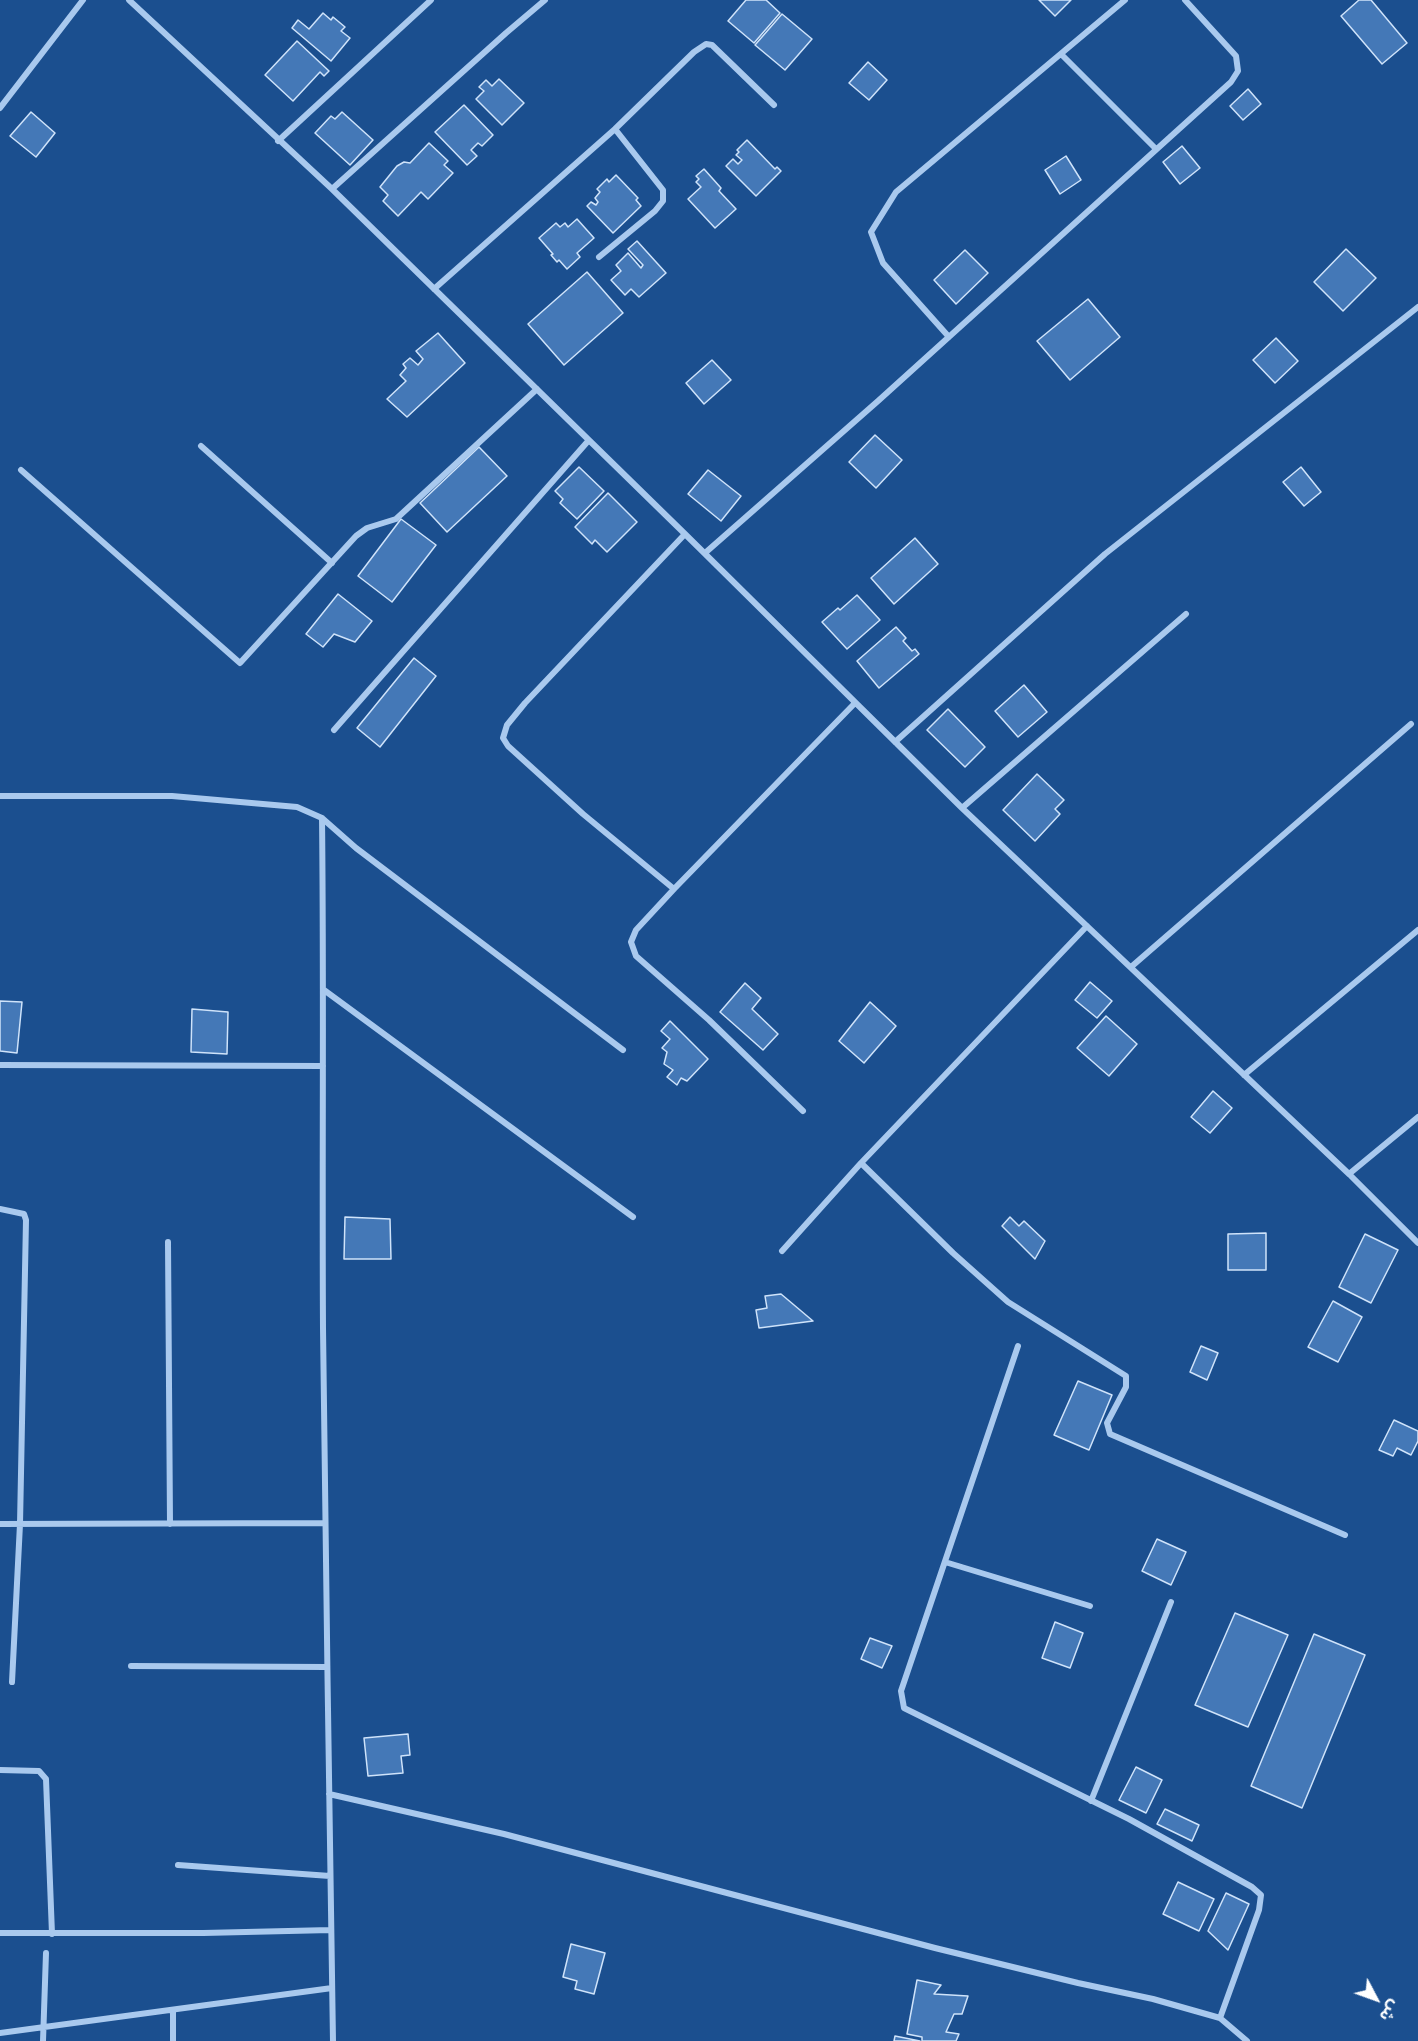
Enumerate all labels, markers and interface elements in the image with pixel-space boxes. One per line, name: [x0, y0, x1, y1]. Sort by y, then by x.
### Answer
north arrow: [1346, 1969, 1406, 2029]
text: ش: [1376, 1997, 1404, 2026]

